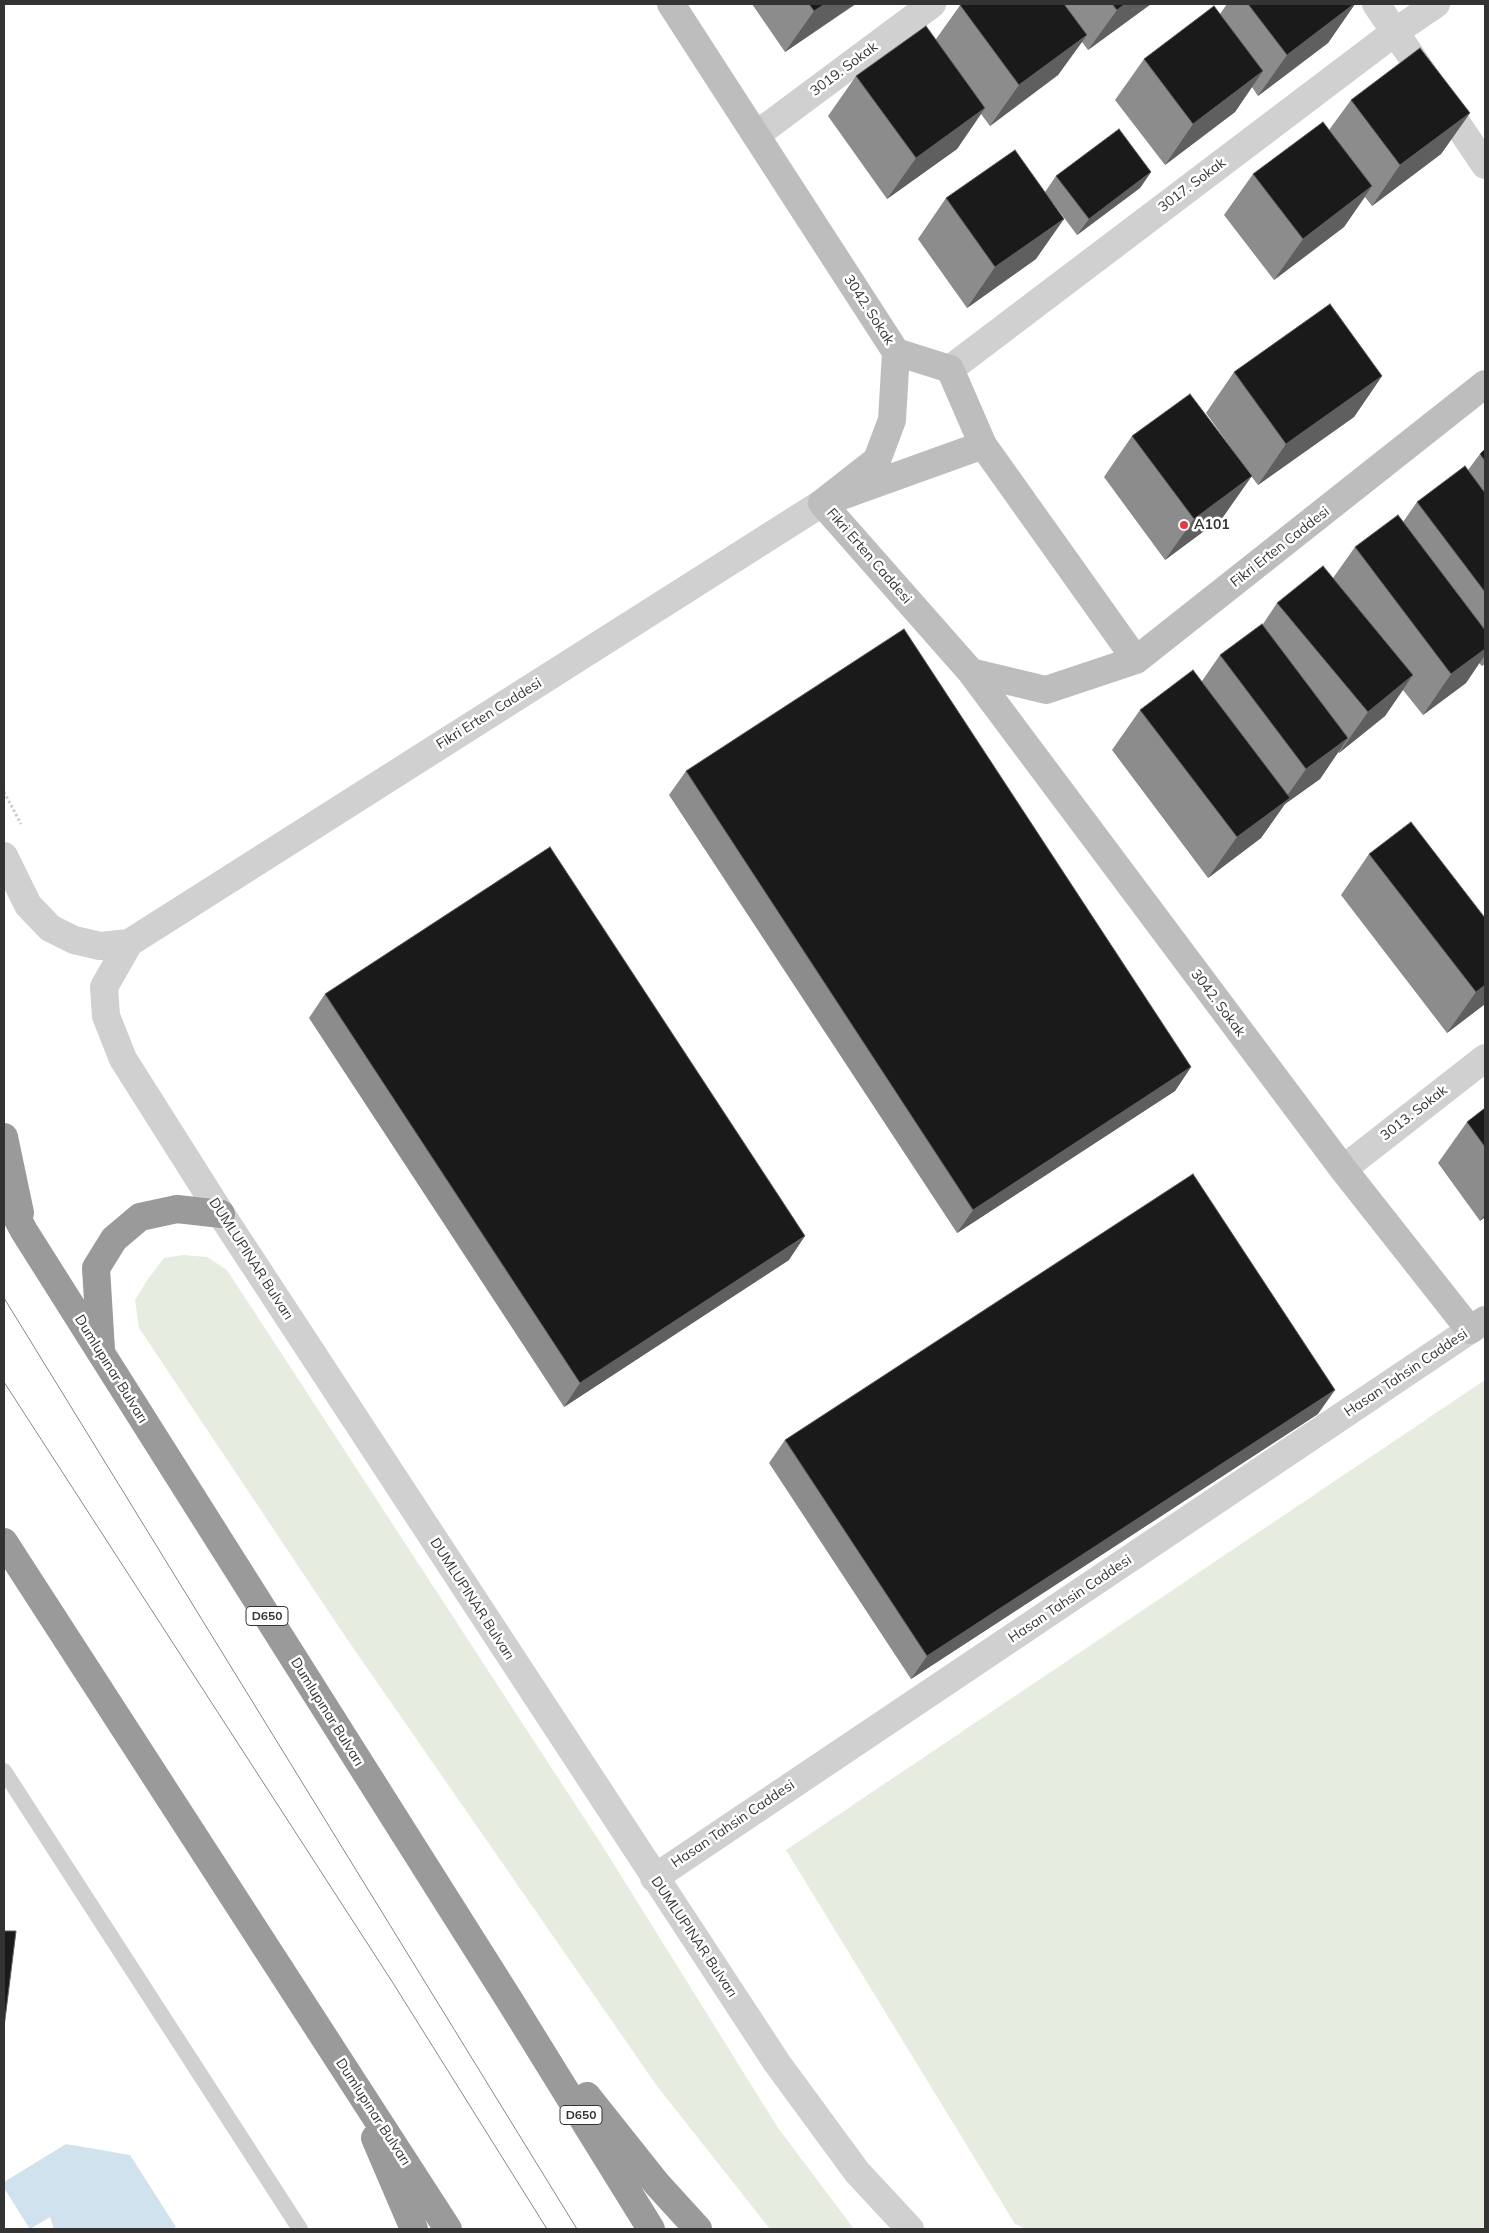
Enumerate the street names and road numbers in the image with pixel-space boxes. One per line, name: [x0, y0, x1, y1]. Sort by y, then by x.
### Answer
street label: 3019. Sokak: [807, 38, 881, 100]
street label: 3017. Sokak: [1155, 154, 1229, 216]
street label: 3042. Sokak: [840, 272, 898, 348]
street label: Fikri Erten Caddesi: [1227, 503, 1333, 591]
street label: Fikri Erten Caddesi: [823, 505, 915, 607]
street label: Fikri Erten Caddesi: [433, 675, 545, 753]
street label: 3042. Sokak: [1187, 966, 1249, 1040]
street label: 3013. Sokak: [1377, 1082, 1451, 1144]
street label: DUMLUPINAR Bulvarı: [205, 1195, 297, 1323]
street label: Dumlupınar Bulvarı: [71, 1312, 151, 1426]
street label: Hasan Tahsin Caddesi: [1341, 1326, 1471, 1420]
street label: DUMLUPINAR Bulvarı: [426, 1535, 518, 1663]
street label: Hasan Tahsin Caddesi: [1005, 1552, 1135, 1646]
road number: D650: [246, 1606, 288, 1625]
street label: Dumlupınar Bulvarı: [287, 1655, 367, 1769]
street label: Hasan Tahsin Caddesi: [668, 1777, 798, 1871]
street label: DUMLUPINAR Bulvarı: [647, 1873, 741, 2001]
street label: Dumlupınar Bulvarı: [332, 2055, 414, 2169]
road number: D650: [560, 2106, 602, 2124]

